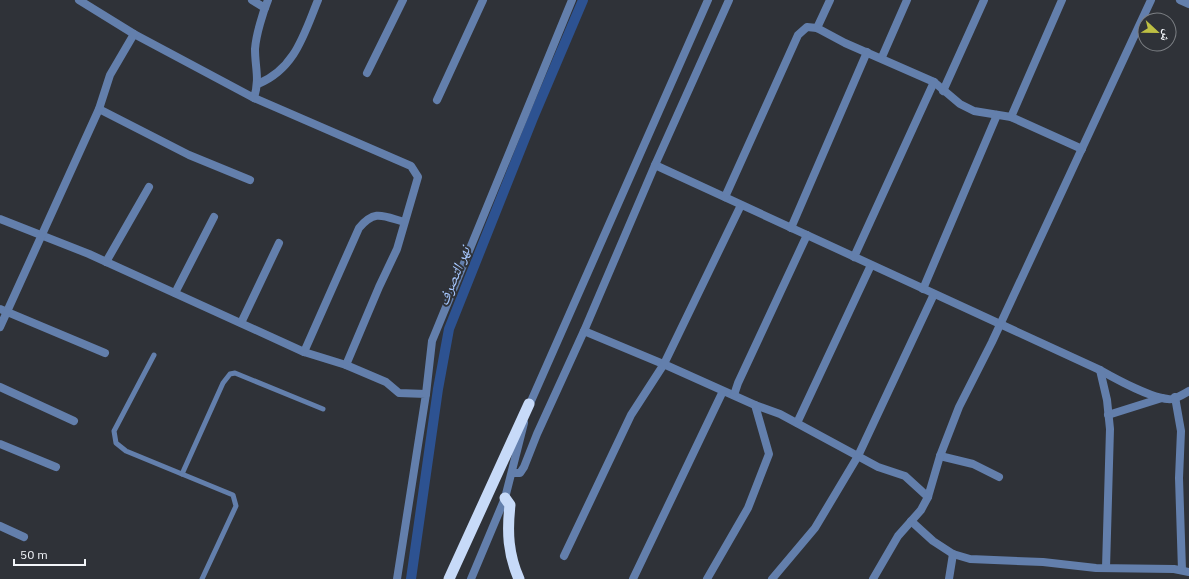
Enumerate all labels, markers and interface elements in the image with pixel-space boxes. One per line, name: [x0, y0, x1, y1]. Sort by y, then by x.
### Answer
north arrow: [1137, 12, 1177, 52]
text: ش: [1157, 27, 1175, 44]
water label: نهر التصرف: [433, 241, 475, 308]
scale bar: [14, 541, 85, 567]
text: 50 m: [20, 547, 48, 562]

